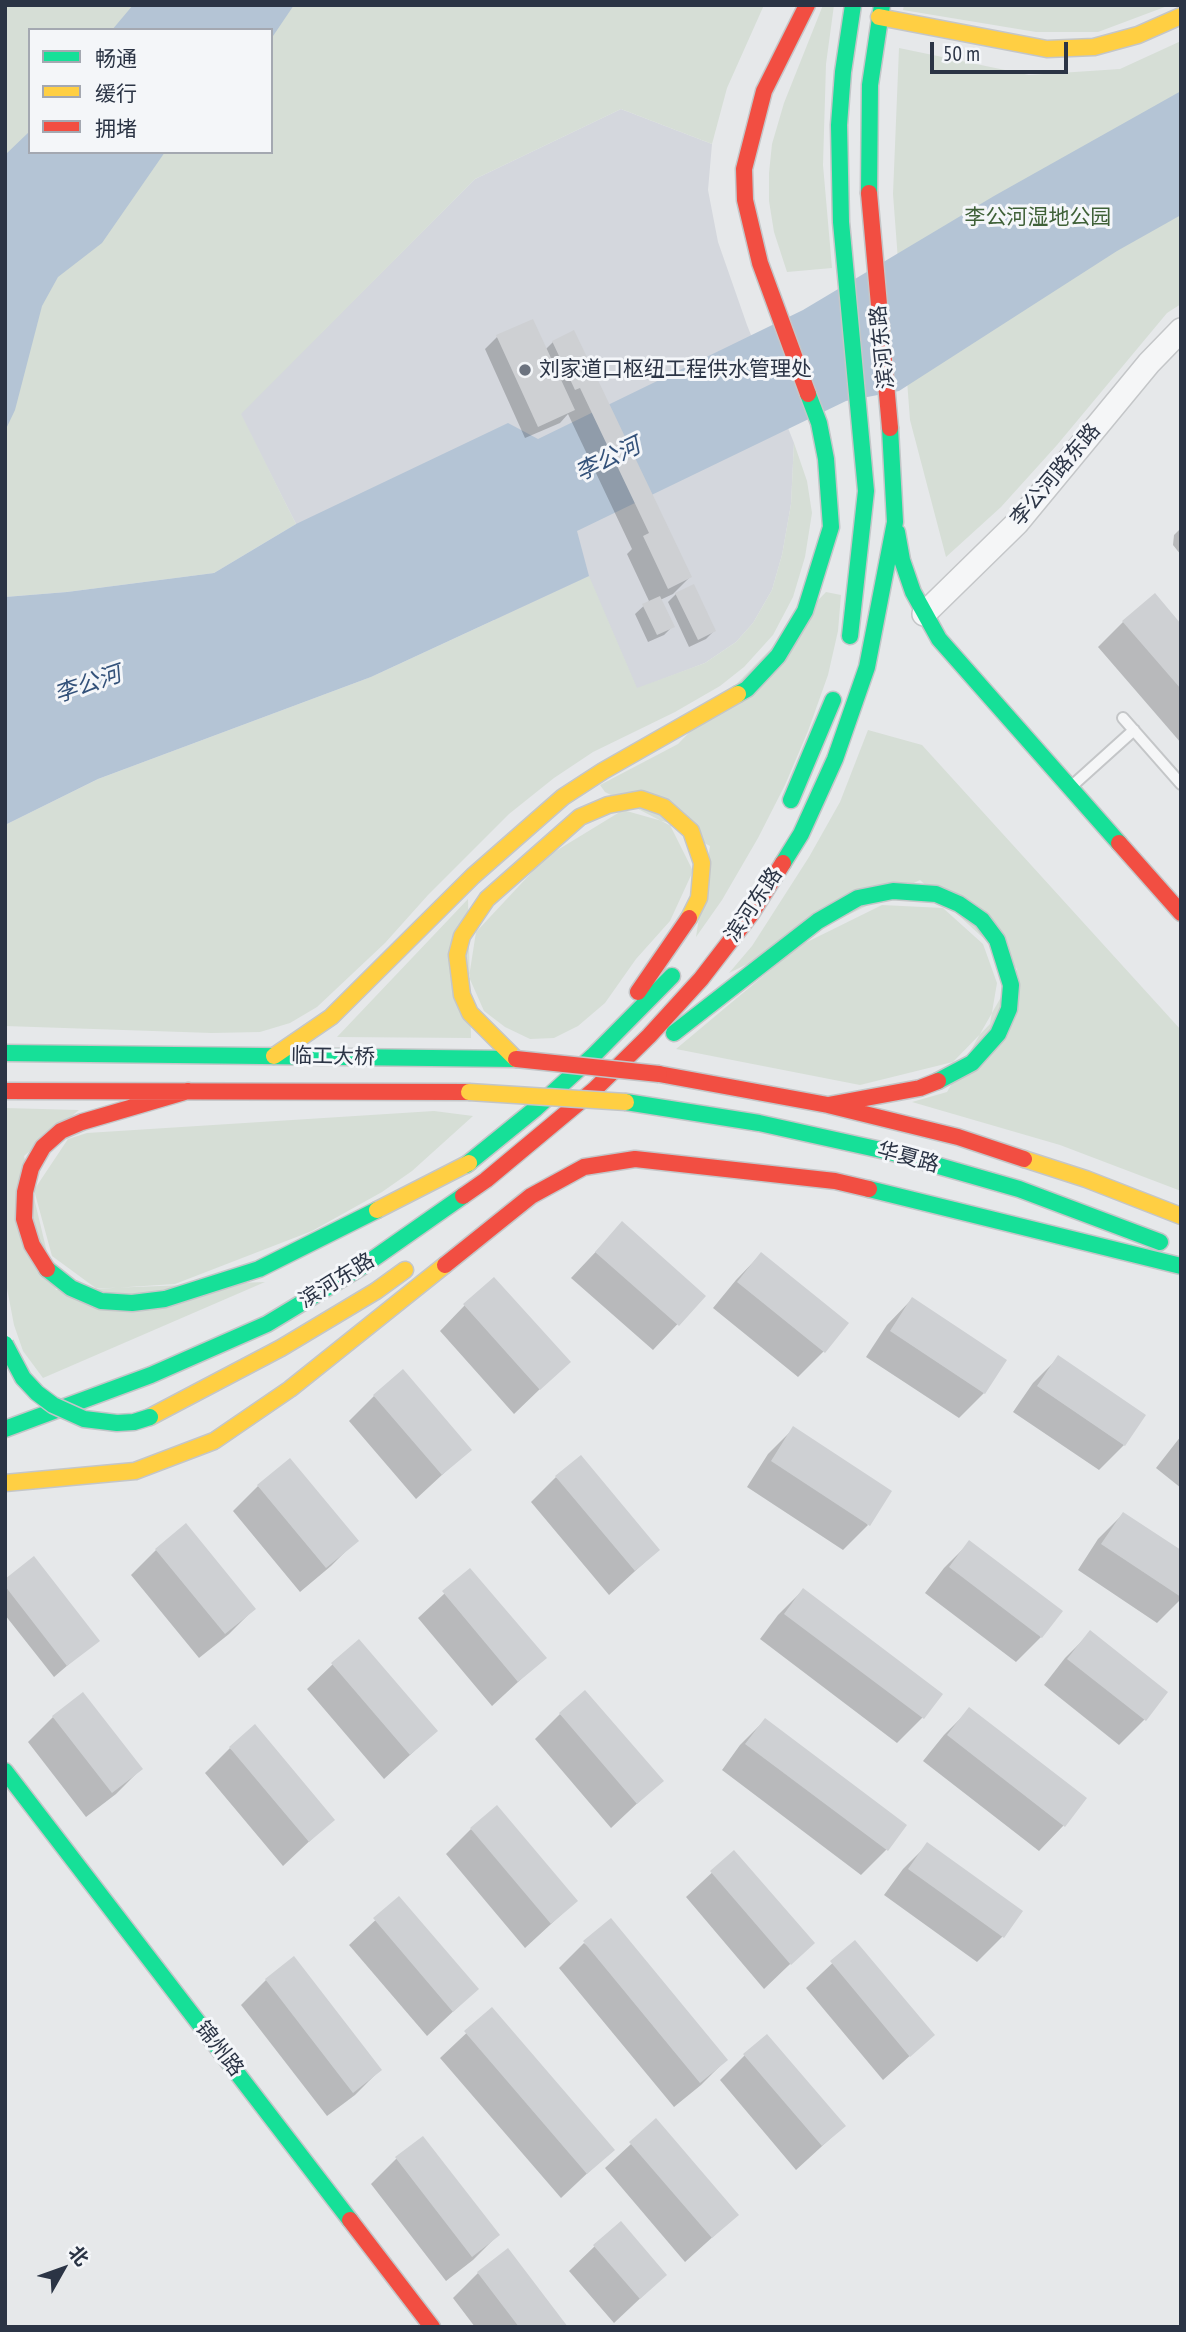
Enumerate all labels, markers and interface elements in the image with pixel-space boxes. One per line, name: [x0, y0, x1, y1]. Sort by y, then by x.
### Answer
legend: [28, 28, 273, 154]
scale bar: [934, 28, 1072, 72]
text: 50 m: [943, 40, 980, 67]
text: 畅通: [95, 45, 137, 72]
text: 缓行: [95, 80, 137, 107]
text: 拥堵: [95, 115, 137, 142]
park label: 李公河湿地公园: [965, 205, 1111, 231]
street label: 滨河东路: [866, 304, 900, 390]
place label: 刘家道口枢纽工程供水管理处: [539, 357, 812, 383]
marker: 刘家道口枢纽工程供水管理处: [517, 362, 533, 378]
street label: 李公河路东路: [1006, 419, 1106, 531]
water label: 李公河: [571, 432, 645, 488]
water label: 李公河: [51, 661, 125, 709]
street label: 滨河东路: [720, 863, 788, 947]
street label: 临工大桥: [291, 1044, 375, 1070]
street label: 华夏路: [874, 1138, 942, 1178]
street label: 滨河东路: [295, 1248, 379, 1314]
street label: 锦州路: [190, 2016, 248, 2082]
north arrow: [28, 2234, 98, 2304]
text: 北: [64, 2240, 94, 2270]

